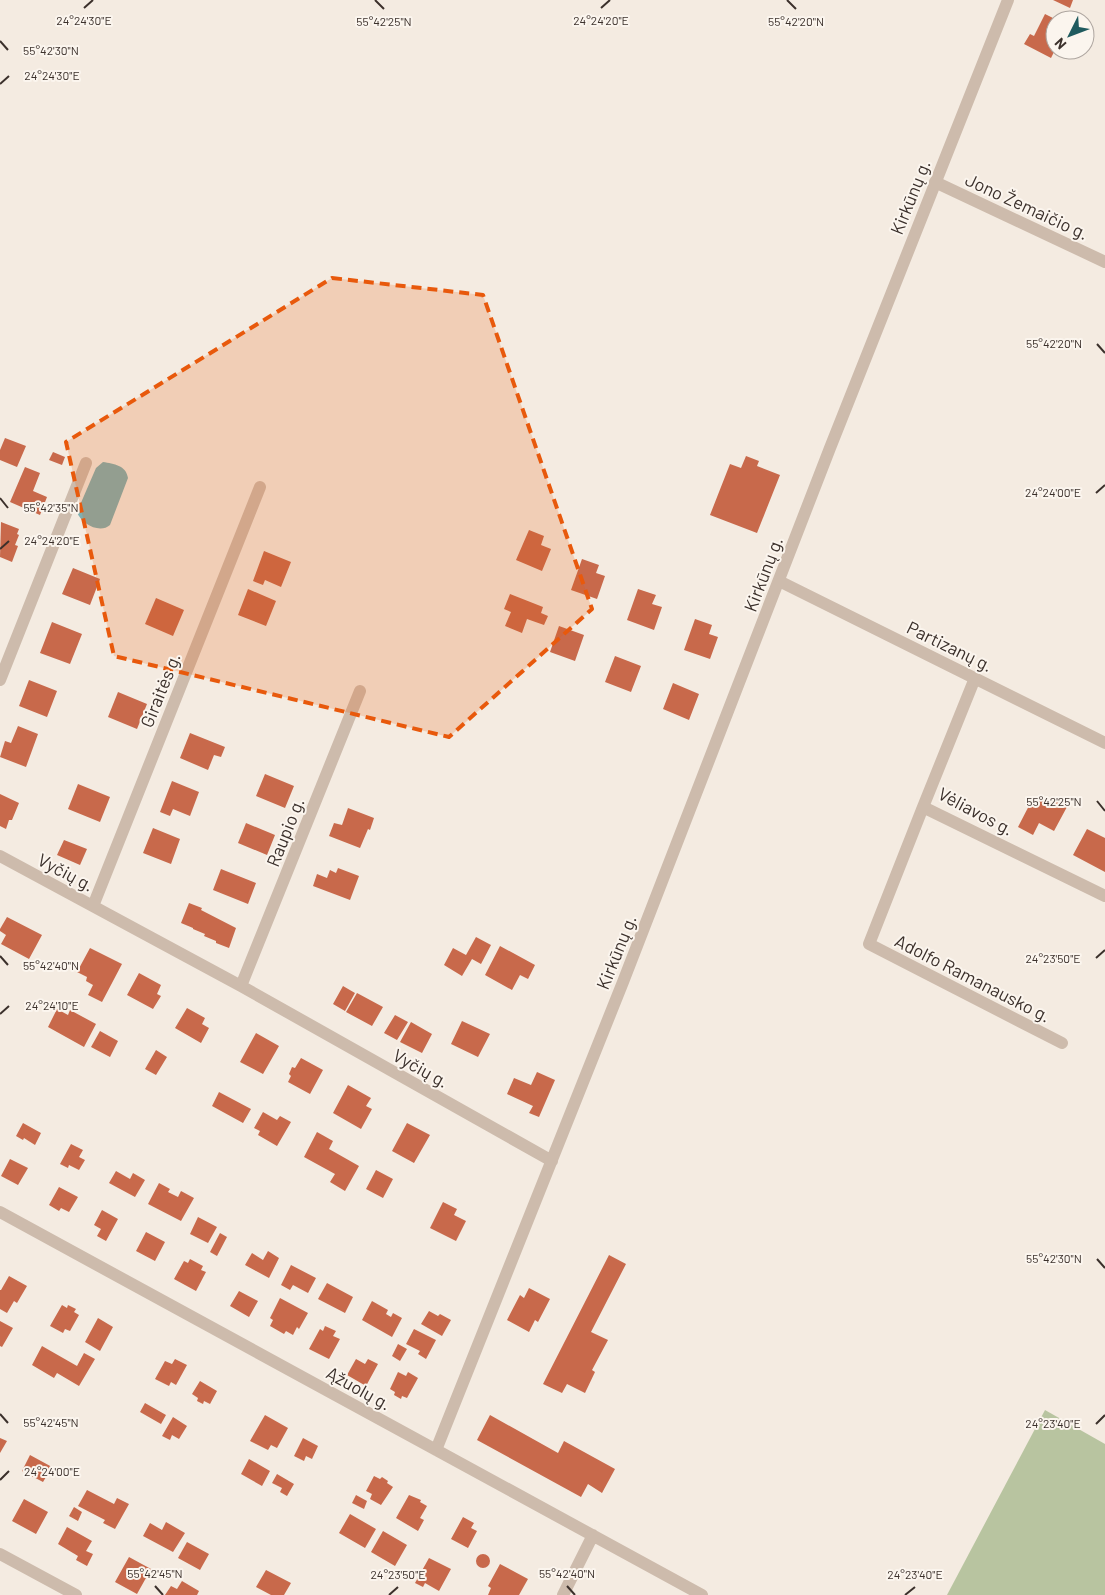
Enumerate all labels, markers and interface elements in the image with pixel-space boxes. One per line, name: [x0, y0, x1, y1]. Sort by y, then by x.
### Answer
north arrow: [1045, 10, 1095, 60]
text: 24°24'30"E: [56, 13, 112, 27]
text: 24°24'20"E: [573, 13, 629, 27]
text: 55°42'25"N: [356, 14, 412, 28]
text: 55°42'20"N: [768, 14, 824, 28]
text: N: [1051, 35, 1069, 53]
text: 55°42'30"N: [23, 43, 79, 57]
text: 24°24'30"E: [24, 68, 80, 82]
street label: Kirkūnų g.: [885, 156, 935, 238]
street label: Jono Žemaičio g.: [962, 168, 1092, 244]
text: 55°42'20"N: [1026, 336, 1082, 350]
text: 24°24'00"E: [1025, 485, 1081, 499]
text: 55°42'35"N: [23, 500, 79, 514]
text: 24°24'20"E: [24, 533, 80, 547]
street label: Kirkūnų g.: [739, 533, 787, 615]
street label: Partizanų g.: [904, 616, 996, 676]
street label: Giraitės g.: [135, 649, 185, 731]
street label: Vėliavos g.: [935, 782, 1017, 840]
street label: Raupio g.: [261, 794, 309, 870]
text: 55°42'25"N: [1026, 794, 1082, 808]
street label: Vyčių g.: [34, 848, 98, 896]
street label: Kirkūnų g.: [591, 911, 641, 993]
street label: Adolfo Ramanausko g.: [892, 929, 1054, 1027]
text: 24°23'50"E: [1025, 951, 1081, 965]
text: 55°42'40"N: [23, 958, 79, 972]
text: 24°24'10"E: [25, 998, 79, 1012]
street label: Vyčių g.: [389, 1044, 453, 1092]
text: 55°42'30"N: [1026, 1251, 1082, 1265]
street label: Ąžuolų g.: [323, 1361, 395, 1415]
text: 55°42'45"N: [23, 1415, 79, 1429]
text: 24°23'40"E: [1025, 1416, 1081, 1430]
text: 24°24'00"E: [24, 1464, 80, 1478]
text: 55°42'45"N: [127, 1566, 183, 1580]
text: 55°42'40"N: [539, 1566, 595, 1580]
text: 24°23'50"E: [370, 1567, 426, 1581]
text: 24°23'40"E: [887, 1567, 943, 1581]

